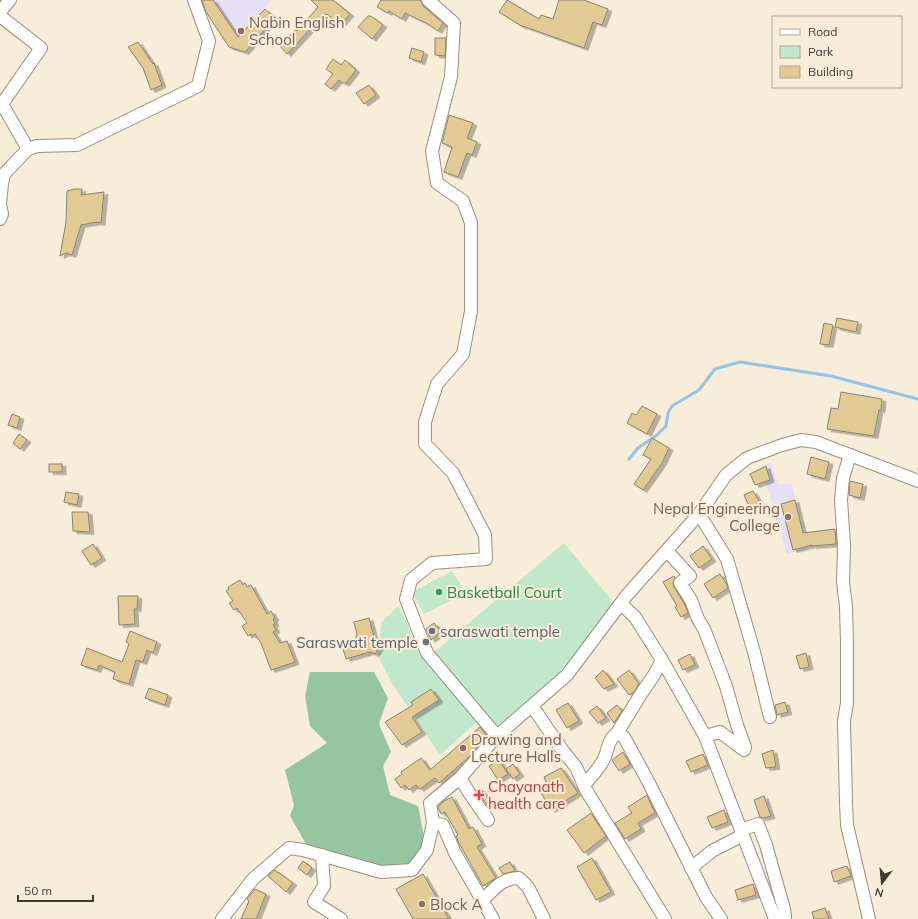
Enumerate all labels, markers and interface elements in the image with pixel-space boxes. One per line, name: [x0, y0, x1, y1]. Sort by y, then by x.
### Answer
place label: Nabin English School: [249, 13, 345, 49]
legend: [772, 16, 902, 88]
text: Road: [808, 24, 837, 39]
marker: Nabin English School: [236, 26, 246, 36]
text: Park: [808, 44, 834, 59]
text: Building: [808, 64, 853, 79]
place label: Nepal Engineering College: [653, 499, 780, 535]
marker: Nepal Engineering College: [783, 512, 793, 522]
place label: Basketball Court: [447, 583, 562, 602]
marker: Basketball Court: [434, 587, 444, 597]
place label: saraswati temple: [440, 622, 560, 641]
marker: saraswati temple: [427, 626, 437, 636]
place label: Saraswati temple: [296, 633, 418, 652]
marker: Saraswati temple: [421, 637, 431, 647]
place label: Drawing and Lecture Halls: [471, 730, 562, 766]
marker: Drawing and Lecture Halls: [458, 743, 468, 753]
place label: Chayanath health care: [488, 777, 565, 813]
marker: Chayanath health care: [473, 789, 485, 801]
north arrow: [862, 863, 902, 903]
scale bar: [18, 877, 93, 903]
text: 50 m: [24, 883, 52, 898]
text: N: [873, 885, 885, 900]
place label: Block A: [430, 895, 482, 914]
marker: Block A: [417, 899, 427, 909]

